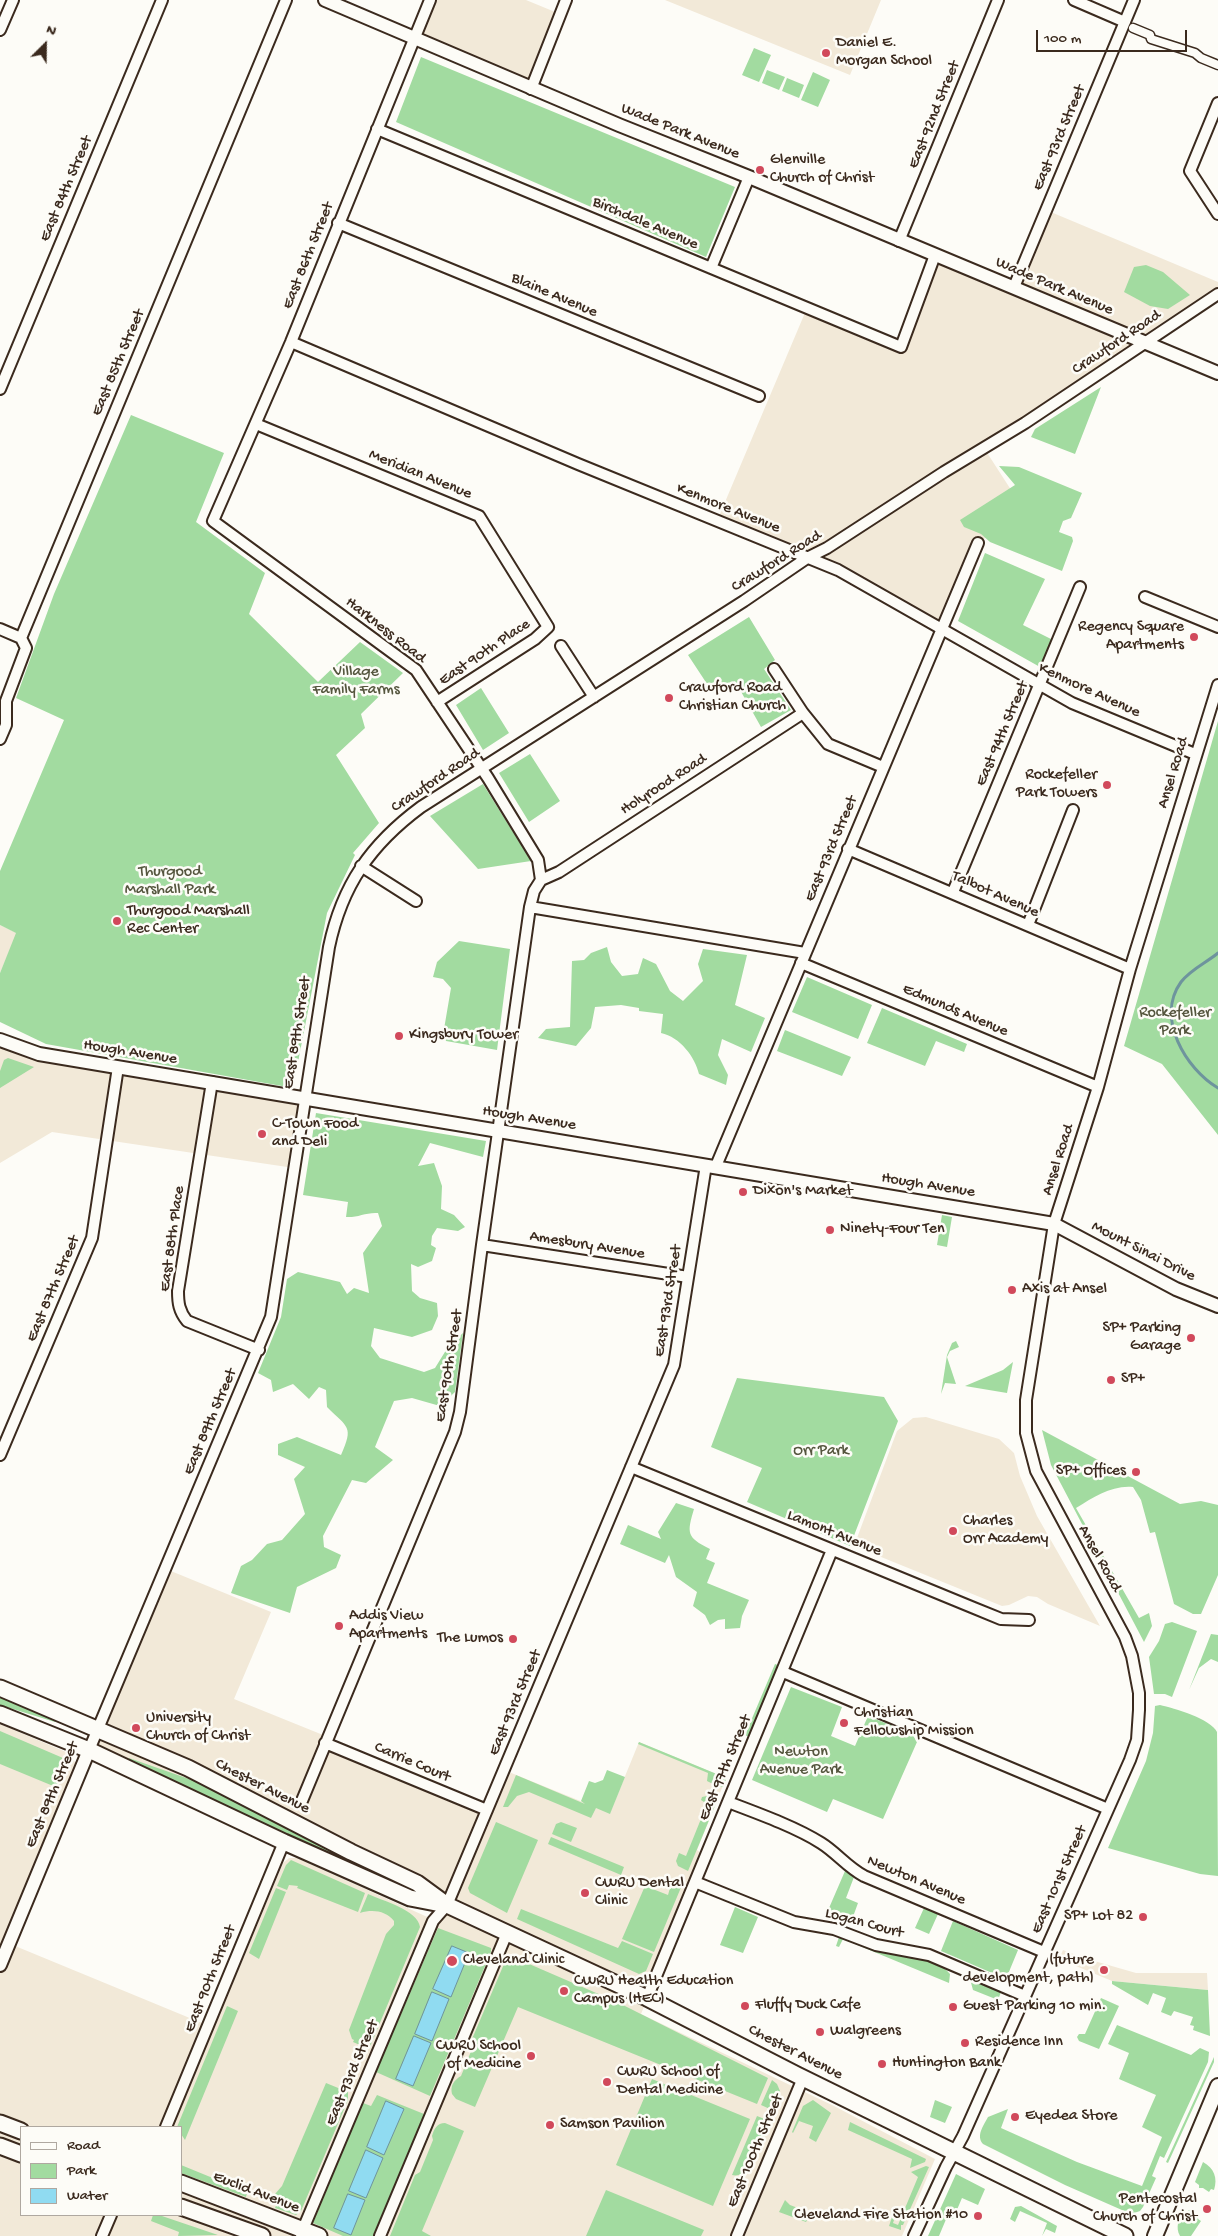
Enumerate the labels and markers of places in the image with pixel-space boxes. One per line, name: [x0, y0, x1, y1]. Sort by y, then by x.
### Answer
place label: Daniel E. Morgan School: [836, 34, 932, 72]
marker: Daniel E. Morgan School: [820, 47, 832, 59]
place label: Glenville Church of Christ: [770, 151, 874, 189]
marker: Glenville Church of Christ: [754, 164, 766, 176]
place label: Regency Square Apartments: [1078, 618, 1184, 656]
marker: Regency Square Apartments: [1188, 631, 1200, 643]
place label: Crawford Road Christian Church: [679, 679, 786, 717]
marker: Crawford Road Christian Church: [663, 692, 675, 704]
place label: Rockefeller Park Towers: [1016, 766, 1097, 804]
marker: Rockefeller Park Towers: [1101, 779, 1113, 791]
place label: Thurgood Marshall Rec Center: [127, 902, 250, 940]
marker: Thurgood Marshall Rec Center: [111, 915, 123, 927]
place label: Kingsbury Tower: [409, 1026, 518, 1046]
marker: Kingsbury Tower: [393, 1030, 405, 1042]
place label: C-Town Food and Deli: [272, 1115, 358, 1153]
marker: C-Town Food and Deli: [256, 1128, 268, 1140]
place label: Dixon's Market: [753, 1182, 853, 1202]
marker: Dixon's Market: [737, 1186, 749, 1198]
place label: Ninety-Four Ten: [840, 1220, 945, 1240]
marker: Ninety-Four Ten: [824, 1224, 836, 1236]
place label: Axis at Ansel: [1022, 1280, 1107, 1300]
marker: Axis at Ansel: [1006, 1284, 1018, 1296]
place label: SP+ Parking Garage: [1103, 1319, 1181, 1357]
marker: SP+ Parking Garage: [1185, 1332, 1197, 1344]
place label: SP+: [1121, 1370, 1145, 1390]
marker: SP+: [1105, 1374, 1117, 1386]
place label: SP+ Offices: [1056, 1462, 1126, 1482]
marker: SP+ Offices: [1130, 1466, 1142, 1478]
place label: Charles Orr Academy: [963, 1512, 1048, 1550]
marker: Charles Orr Academy: [947, 1525, 959, 1537]
place label: Addis View Apartments: [349, 1607, 427, 1645]
marker: Addis View Apartments: [333, 1620, 345, 1632]
place label: The Lumos: [437, 1629, 503, 1649]
marker: The Lumos: [507, 1633, 519, 1645]
place label: Christian Fellowship Mission: [854, 1704, 974, 1742]
place label: University Church of Christ: [146, 1709, 250, 1747]
marker: Christian Fellowship Mission: [838, 1717, 850, 1729]
marker: University Church of Christ: [130, 1722, 142, 1734]
place label: CWRU Dental Clinic: [595, 1874, 684, 1912]
marker: CWRU Dental Clinic: [579, 1887, 591, 1899]
place label: SP+ Lot 82: [1064, 1907, 1133, 1927]
marker: SP+ Lot 82: [1137, 1911, 1149, 1923]
place label: Cleveland Clinic: [463, 1951, 564, 1971]
place label: (future development, path): [962, 1951, 1094, 1989]
marker: Cleveland Clinic: [445, 1954, 459, 1968]
marker: (future development, path): [1098, 1964, 1110, 1976]
place label: CWRU Health Education Campus (HEC): [574, 1972, 733, 2010]
marker: CWRU Health Education Campus (HEC): [558, 1985, 570, 1997]
place label: Fluffy Duck Cafe: [755, 1996, 861, 2016]
place label: Guest Parking 10 min.: [963, 1997, 1106, 2017]
marker: Fluffy Duck Cafe: [739, 2000, 751, 2012]
marker: Guest Parking 10 min.: [947, 2001, 959, 2013]
place label: Walgreens: [830, 2022, 901, 2042]
marker: Walgreens: [814, 2026, 826, 2038]
place label: Residence Inn: [975, 2033, 1063, 2053]
place label: CWRU School of Medicine: [436, 2037, 521, 2075]
marker: Residence Inn: [959, 2037, 971, 2049]
marker: CWRU School of Medicine: [525, 2050, 537, 2062]
place label: Huntington Bank: [892, 2054, 1001, 2074]
marker: Huntington Bank: [876, 2058, 888, 2070]
place label: CWRU School of Dental Medicine: [617, 2063, 723, 2101]
marker: CWRU School of Dental Medicine: [601, 2076, 613, 2088]
place label: Eyedea Store: [1025, 2107, 1118, 2127]
marker: Eyedea Store: [1009, 2111, 1021, 2123]
place label: Samson Pavilion: [560, 2115, 664, 2135]
marker: Samson Pavilion: [544, 2119, 556, 2131]
place label: Pentecostal Church of Christ: [1093, 2190, 1197, 2228]
marker: Pentecostal Church of Christ: [1201, 2203, 1213, 2215]
place label: Cleveland Fire Station #10: [794, 2206, 968, 2226]
marker: Cleveland Fire Station #10: [972, 2210, 984, 2222]

